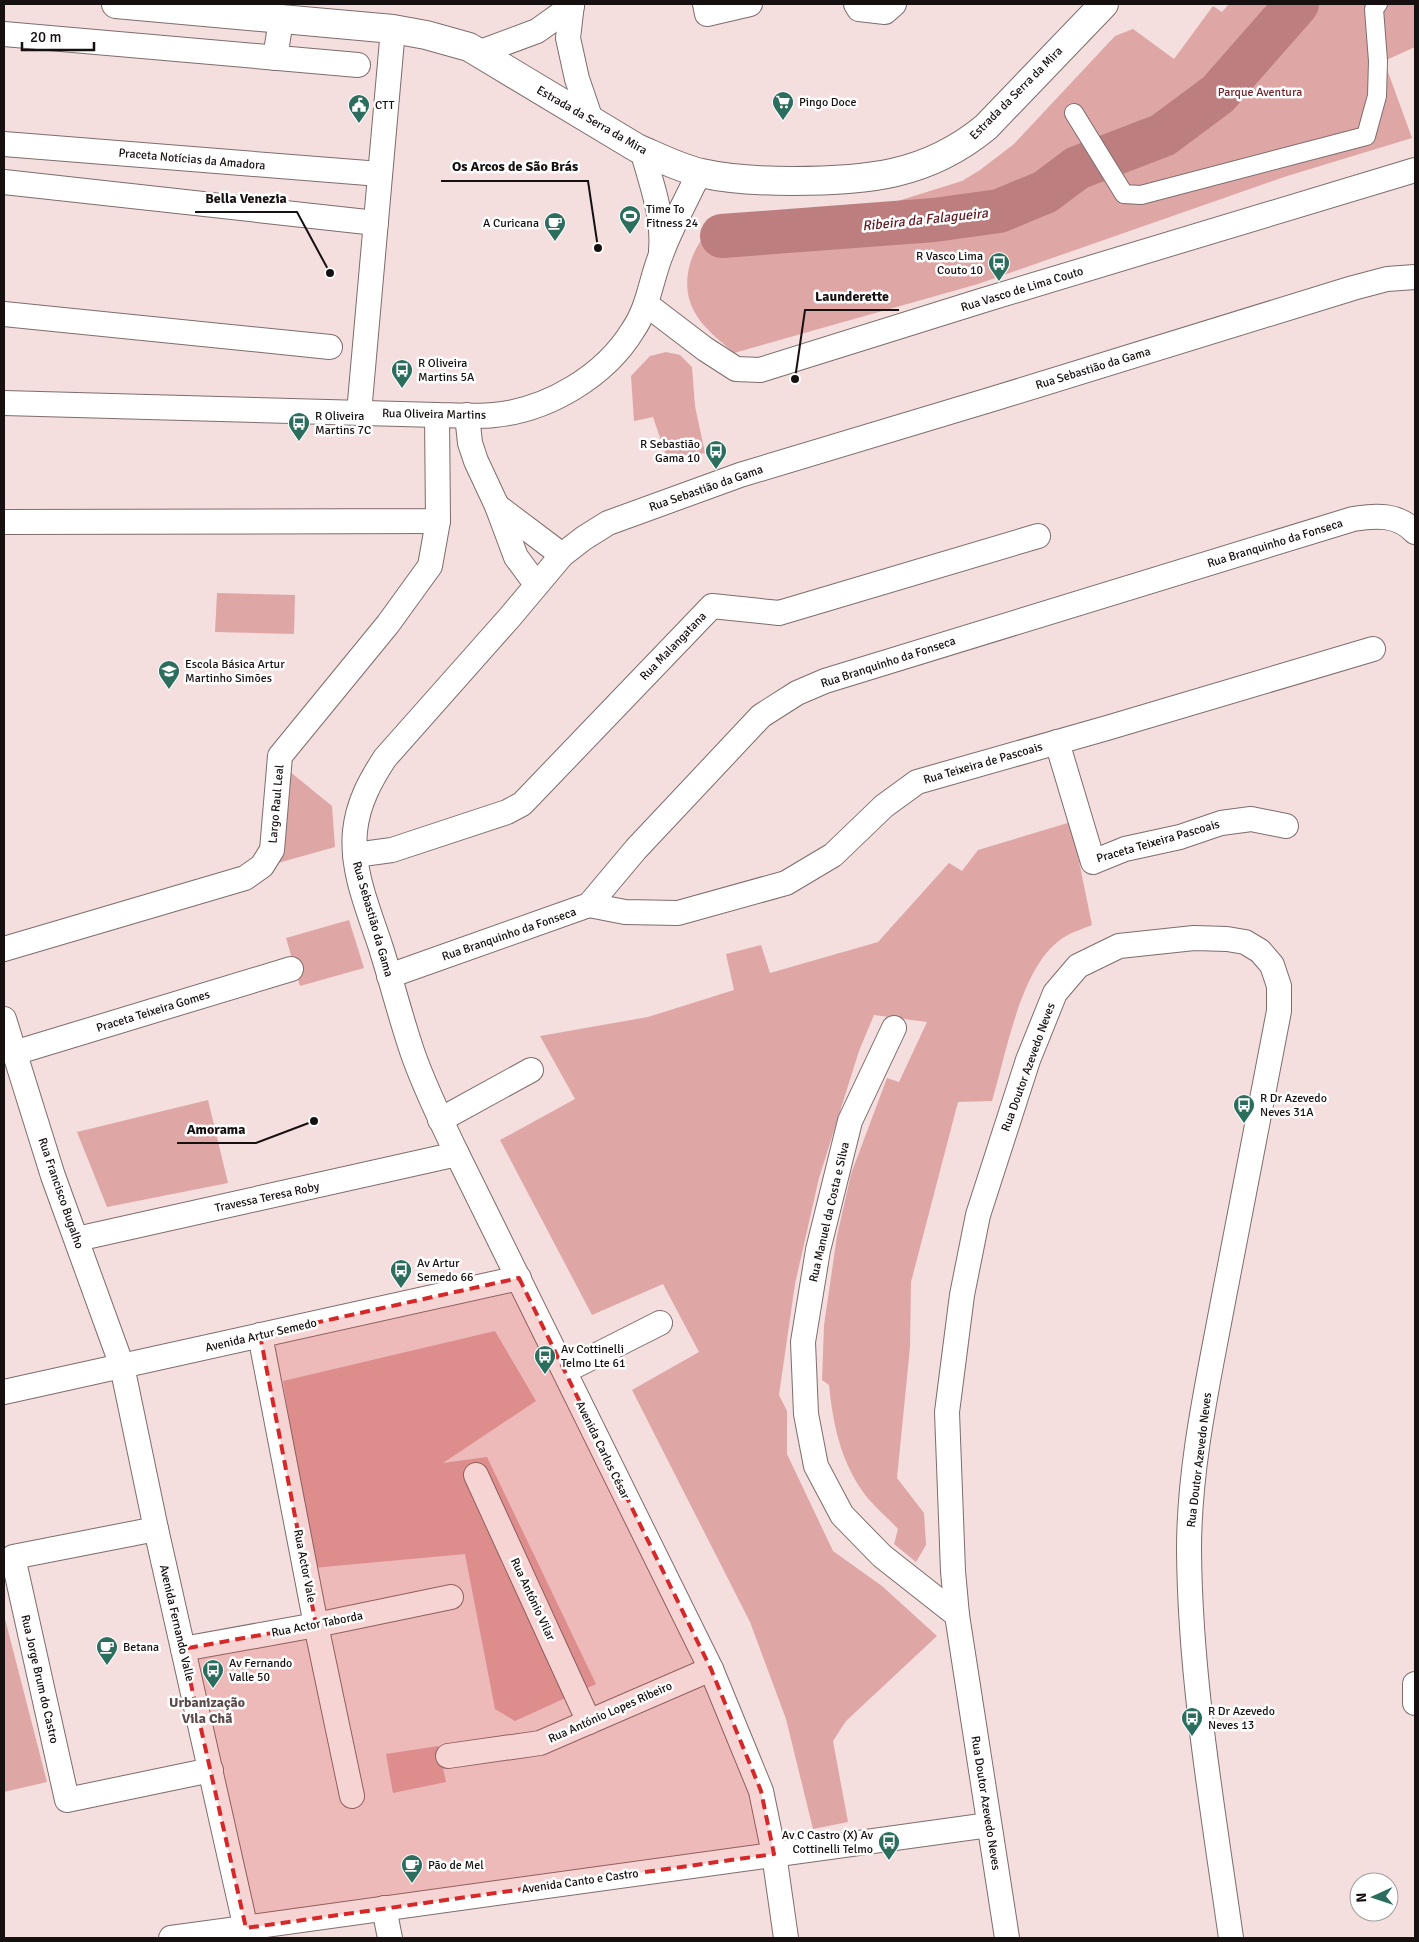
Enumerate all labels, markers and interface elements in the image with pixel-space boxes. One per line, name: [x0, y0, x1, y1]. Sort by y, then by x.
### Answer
scale bar: [22, 20, 95, 52]
text: 20 m: [30, 28, 61, 46]
street label: Estrada da Serra da Mira: [967, 44, 1066, 143]
street label: Estrada da Serra da Mira: [534, 83, 650, 158]
park label: Parque Aventura: [1218, 85, 1302, 100]
supermarket icon: Pingo Doce: [771, 90, 795, 121]
public building icon: CTT: [347, 93, 371, 124]
place label: Pingo Doce: [799, 95, 856, 110]
place label: CTT: [375, 98, 395, 113]
street label: Praceta Notícias da Amadora: [118, 146, 266, 173]
callout: Os Arcos de São Brás: [441, 152, 588, 181]
text: Os Arcos de São Brás: [452, 158, 578, 175]
callout: Bella Venezia: [195, 183, 297, 212]
text: Bella Venezia: [205, 190, 287, 207]
place label: Time To Fitness 24: [646, 202, 699, 231]
sports icon: Time To Fitness 24: [618, 204, 642, 235]
water label: Ribeira da Falagueira: [861, 204, 990, 235]
cafe icon: A Curicana: [543, 211, 567, 242]
place label: A Curicana: [483, 216, 539, 231]
place label: R Vasco Lima Couto 10: [916, 249, 983, 278]
bus stop icon: R Vasco Lima Couto 10: [987, 251, 1011, 282]
street label: Rua Vasco de Lima Couto: [959, 264, 1085, 315]
callout: Launderette: [805, 281, 899, 310]
text: Launderette: [815, 288, 889, 305]
street label: Rua Sebastião da Gama: [1034, 344, 1153, 393]
place label: R Oliveira Martins 5A: [418, 356, 475, 385]
bus stop icon: R Oliveira Martins 5A: [390, 358, 414, 389]
street label: Rua Oliveira Martins: [382, 406, 486, 423]
place label: R Oliveira Martins 7C: [315, 409, 371, 438]
bus stop icon: R Oliveira Martins 7C: [287, 411, 311, 442]
place label: R Sebastião Gama 10: [640, 437, 700, 466]
bus stop icon: R Sebastião Gama 10: [704, 439, 728, 470]
street label: Rua Sebastião da Gama: [647, 462, 765, 515]
street label: Rua Branquinho da Fonseca: [1205, 516, 1345, 571]
street label: Rua Malangatana: [637, 609, 710, 684]
street label: Rua Branquinho da Fonseca: [819, 634, 958, 691]
place label: Escola Básica Artur Martinho Simões: [185, 657, 285, 686]
school or university icon: Escola Básica Artur Martinho Simões: [157, 659, 181, 690]
street label: Rua Teixeira de Pascoais: [922, 739, 1044, 788]
street label: Largo Raul Leal: [266, 763, 287, 844]
street label: Praceta Teixeira Pascoais: [1095, 817, 1222, 866]
street label: Rua Sebastião da Gama: [349, 860, 396, 979]
street label: Rua Branquinho da Fonseca: [440, 904, 578, 965]
street label: Praceta Teixeira Gomes: [95, 987, 212, 1036]
street label: Rua Doutor Azevedo Neves: [998, 1001, 1059, 1134]
place label: R Dr Azevedo Neves 31A: [1260, 1091, 1327, 1120]
bus stop icon: R Dr Azevedo Neves 31A: [1232, 1093, 1256, 1124]
callout: Amorama: [177, 1114, 256, 1143]
text: Amorama: [187, 1121, 245, 1138]
street label: Rua Francisco Bugalho: [34, 1136, 87, 1251]
street label: Rua Manuel da Costa e Silva: [806, 1141, 853, 1284]
street label: Travessa Teresa Roby: [214, 1179, 321, 1216]
place label: Av Artur Semedo 66: [417, 1256, 473, 1285]
bus stop icon: Av Artur Semedo 66: [389, 1258, 413, 1289]
street label: Avenida Artur Semedo: [204, 1315, 318, 1356]
place label: Av Cottinelli Telmo Lte 61: [561, 1342, 625, 1371]
bus stop icon: Av Cottinelli Telmo Lte 61: [533, 1344, 557, 1375]
street label: Rua Doutor Azevedo Neves: [1184, 1392, 1215, 1528]
street label: Avenida Carlos César: [572, 1399, 633, 1502]
street label: Rua Actor Vale: [290, 1528, 319, 1604]
street label: Rua António Vilar: [507, 1556, 558, 1643]
street label: Avenida Fernando Valle: [156, 1563, 197, 1683]
street label: Rua Actor Taborda: [270, 1608, 364, 1641]
street label: Rua Jorge Brum do Castro: [17, 1613, 62, 1745]
cafe icon: Betana: [95, 1635, 119, 1666]
place label: Betana: [123, 1640, 159, 1655]
place label: Av Fernando Valle 50: [229, 1656, 292, 1685]
bus stop icon: Av Fernando Valle 50: [201, 1658, 225, 1689]
street label: Rua António Lopes Ribeiro: [546, 1678, 674, 1747]
district label: Urbanização Vila Chã: [169, 1694, 245, 1727]
place label: R Dr Azevedo Neves 13: [1208, 1704, 1275, 1733]
bus stop icon: R Dr Azevedo Neves 13: [1180, 1706, 1204, 1737]
street label: Rua Doutor Azevedo Neves: [967, 1735, 1004, 1871]
place label: Av C Castro (X) Av Cottinelli Telmo: [782, 1828, 874, 1857]
bus stop icon: Av C Castro (X) Av Cottinelli Telmo: [877, 1830, 901, 1861]
cafe icon: Pão de Mel: [400, 1853, 424, 1884]
place label: Pão de Mel: [428, 1858, 484, 1873]
street label: Avenida Canto e Castro: [521, 1866, 639, 1897]
north arrow: [1349, 1872, 1399, 1922]
text: N: [1353, 1892, 1370, 1903]

